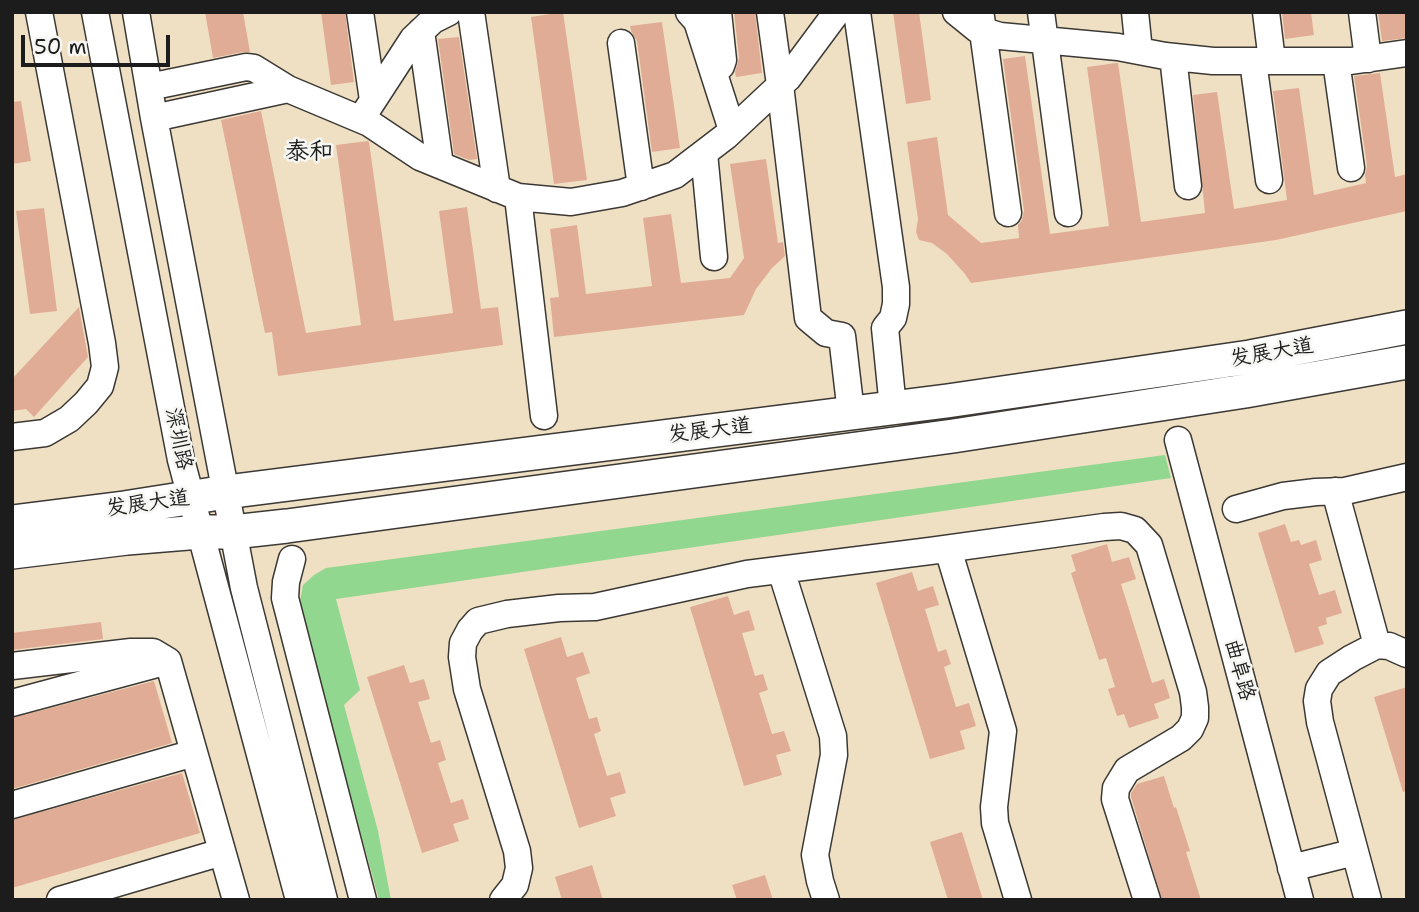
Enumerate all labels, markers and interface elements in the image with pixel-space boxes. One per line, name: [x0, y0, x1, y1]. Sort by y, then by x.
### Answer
scale bar: [24, 21, 173, 65]
text: 50 m: [34, 33, 87, 61]
district label: 泰和: [285, 139, 333, 167]
street label: 发展大道: [1228, 333, 1316, 373]
street label: 深圳路: [159, 406, 197, 472]
street label: 发展大道: [667, 413, 753, 449]
street label: 发展大道: [105, 486, 191, 522]
street label: 曲阜路: [1219, 636, 1259, 704]

